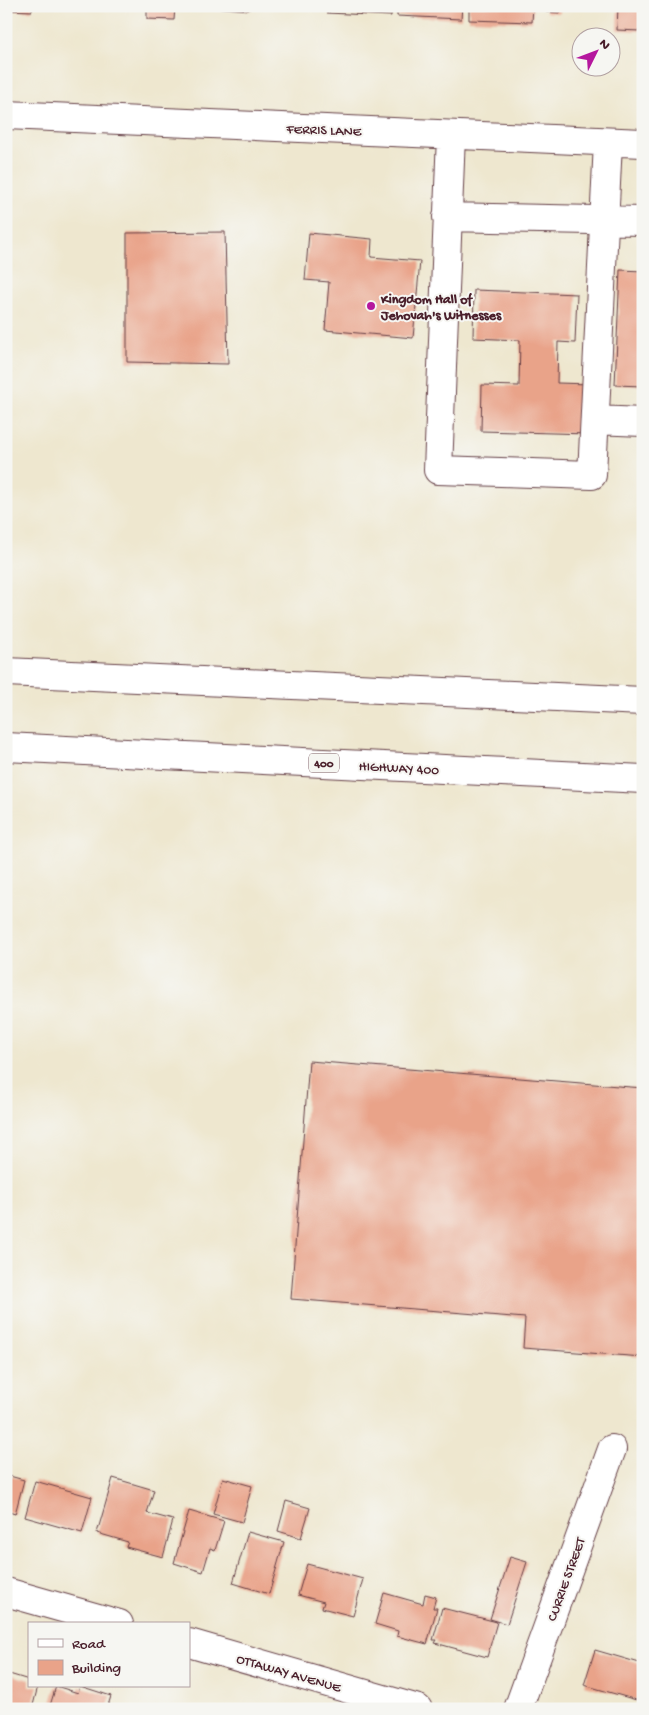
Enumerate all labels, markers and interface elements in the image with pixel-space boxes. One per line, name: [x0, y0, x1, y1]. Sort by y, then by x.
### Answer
north arrow: [572, 28, 622, 78]
text: N: [594, 36, 613, 54]
street label: FERRIS LANE: [285, 122, 363, 141]
place label: Kingdom Hall of Jehovah's Witnesses: [380, 292, 502, 325]
marker: Kingdom Hall of Jehovah's Witnesses: [365, 300, 377, 312]
road number: 400: [309, 754, 339, 772]
street label: HIGHWAY 400: [358, 759, 440, 780]
street label: CURRIE STREET: [544, 1535, 591, 1624]
legend: [28, 1622, 190, 1688]
text: Road: [72, 1636, 106, 1654]
street label: OTTAWAY AVENUE: [234, 1651, 344, 1698]
text: Building: [71, 1660, 121, 1678]

